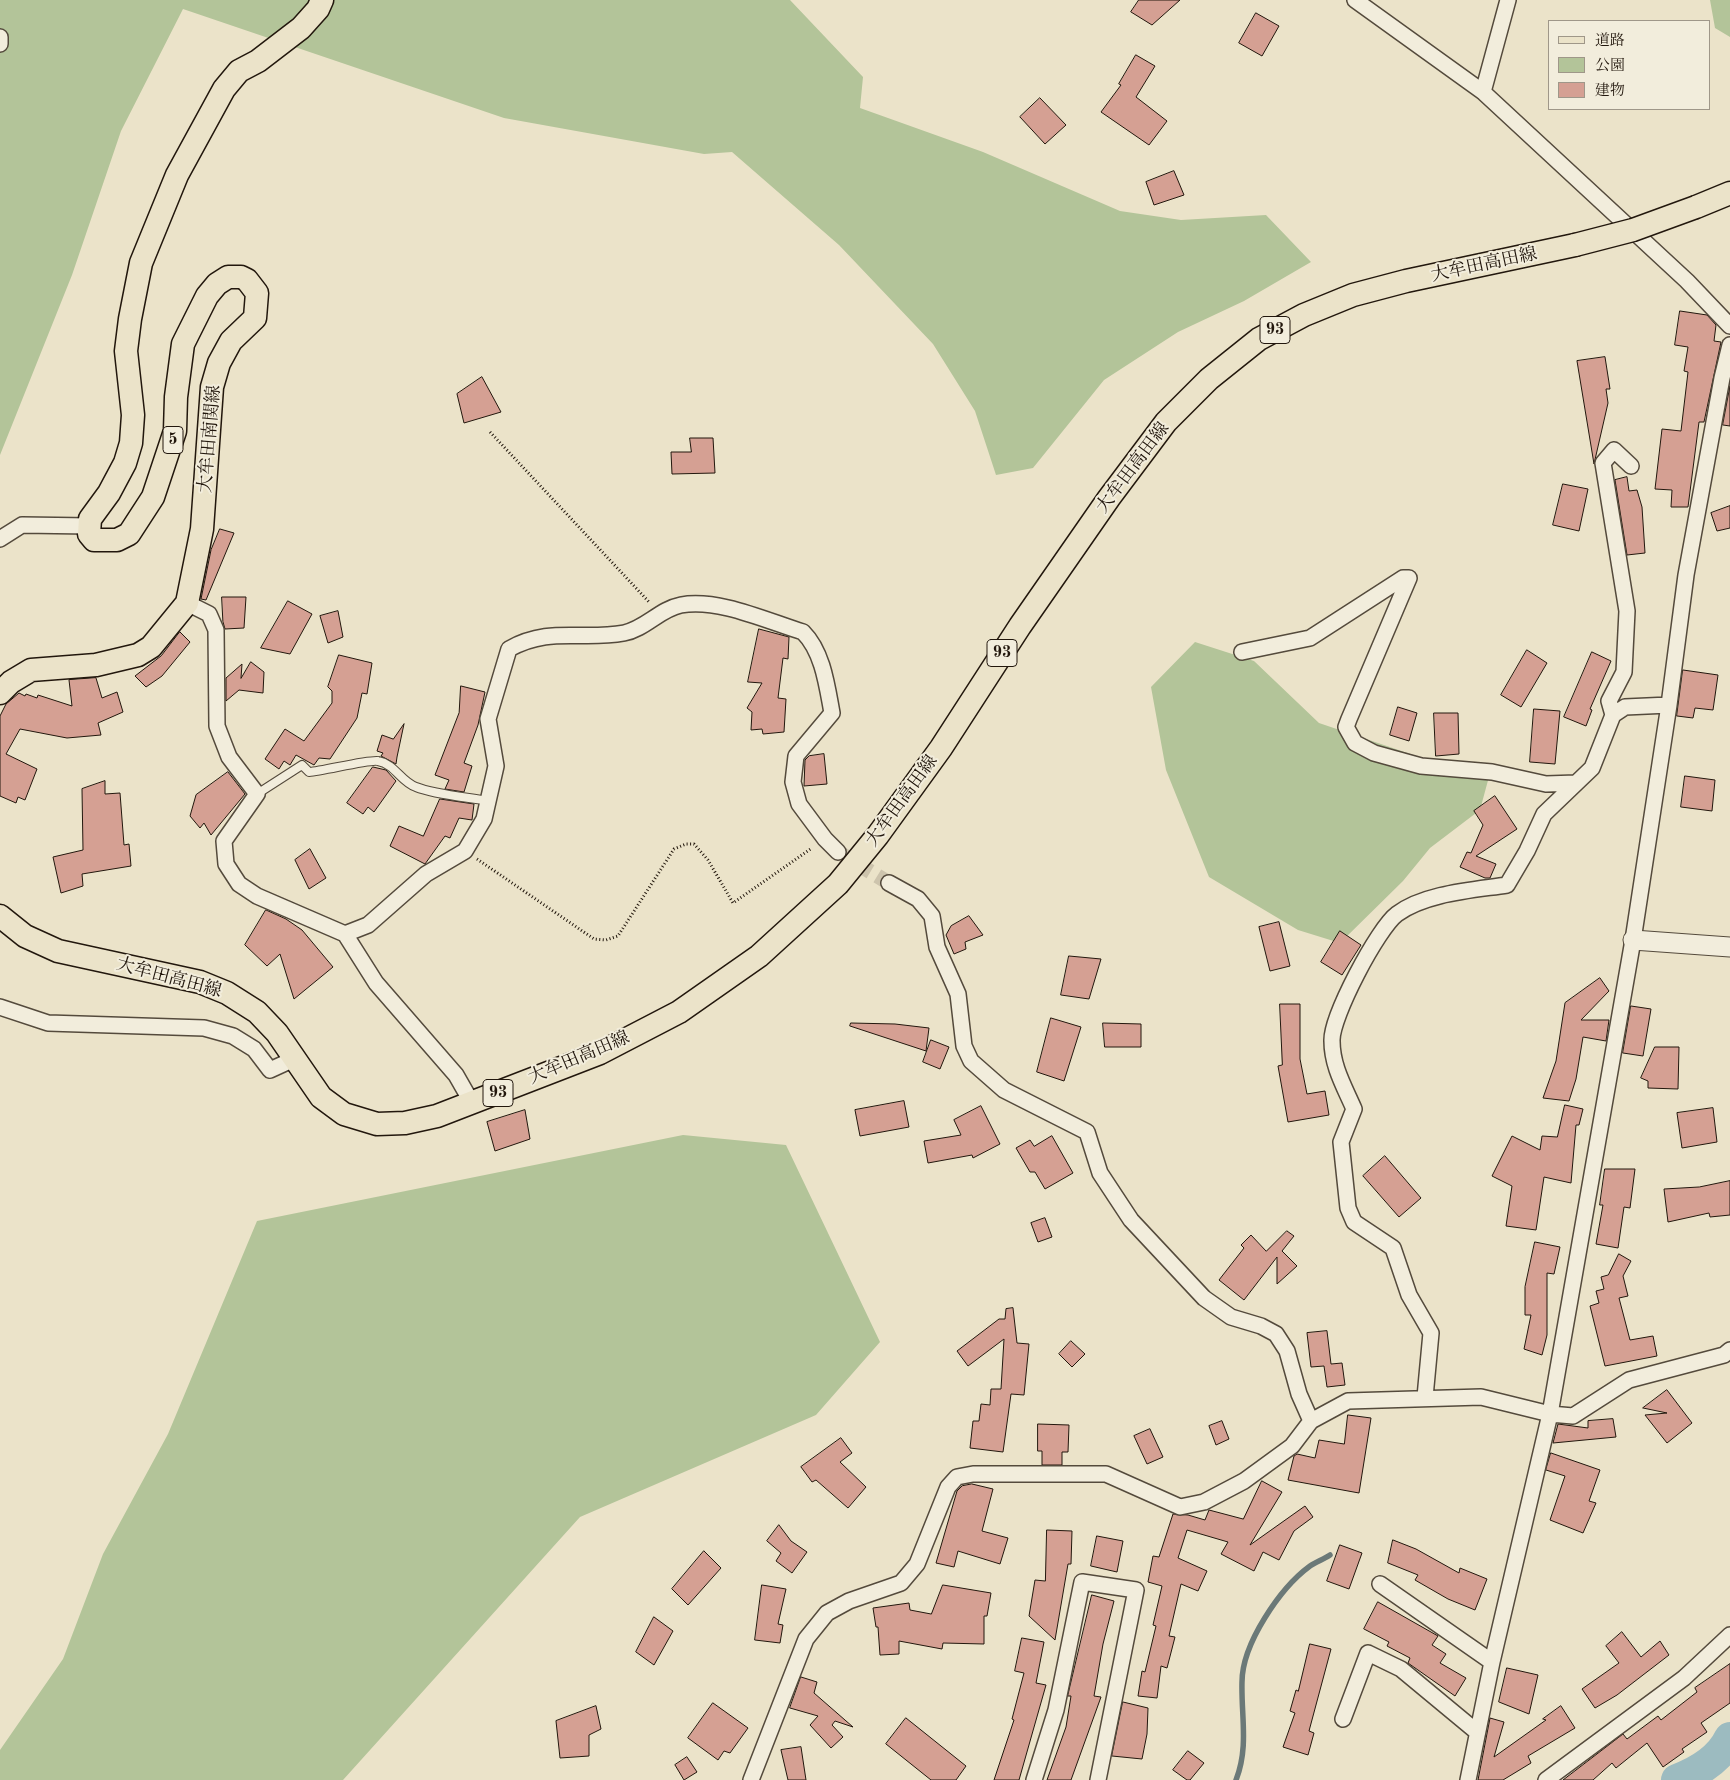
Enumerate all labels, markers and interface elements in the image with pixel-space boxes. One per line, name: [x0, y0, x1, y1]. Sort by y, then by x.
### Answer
legend: [1548, 20, 1710, 110]
text: 道路: [1595, 34, 1625, 49]
text: 公園: [1595, 59, 1625, 74]
text: 建物: [1595, 84, 1625, 99]
street label: 大牟田高田線: [1429, 243, 1539, 287]
road number: 93: [1260, 316, 1290, 344]
street label: 大牟田南関線: [195, 384, 225, 494]
street label: 大牟田高田線: [1092, 418, 1174, 518]
road number: 5: [163, 426, 183, 454]
road number: 93: [987, 640, 1017, 666]
street label: 大牟田高田線: [862, 751, 942, 851]
street label: 大牟田高田線: [114, 954, 224, 1002]
street label: 大牟田高田線: [525, 1027, 633, 1089]
road number: 93: [483, 1080, 513, 1106]

